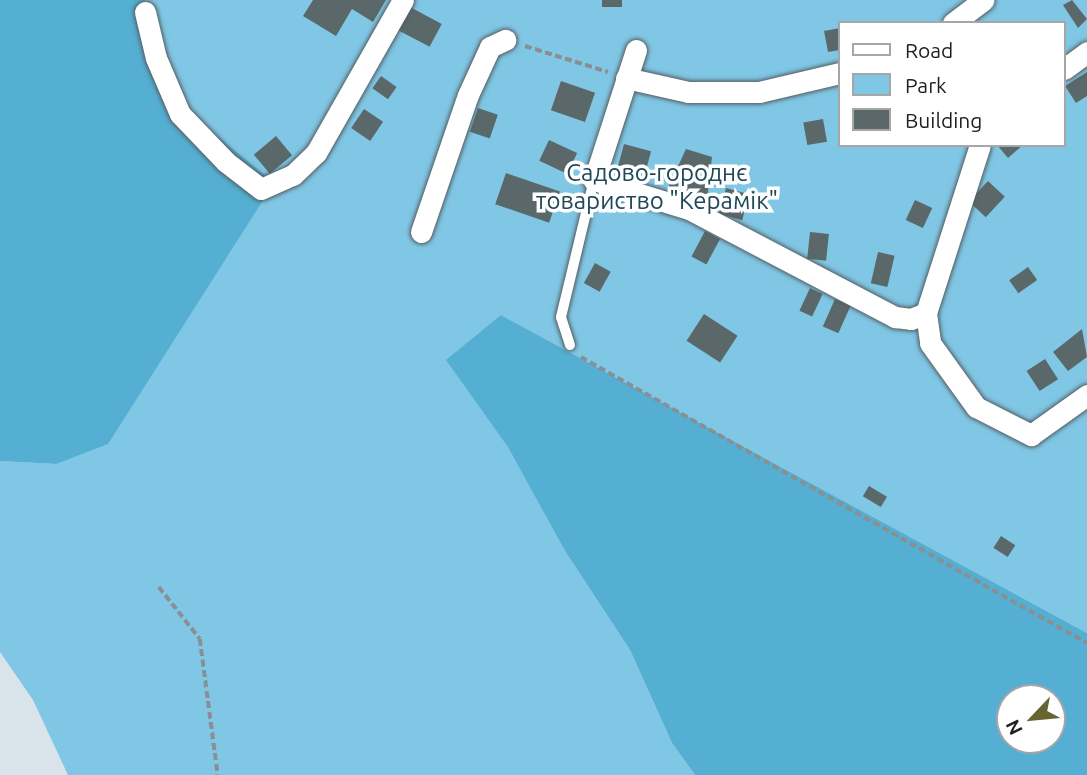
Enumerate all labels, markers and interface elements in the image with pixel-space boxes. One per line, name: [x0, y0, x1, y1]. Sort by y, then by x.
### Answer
legend: [838, 21, 1066, 147]
text: Road: [905, 38, 953, 62]
text: Park: [905, 73, 947, 97]
text: Building: [905, 108, 982, 132]
park label: Садово-городнє товариство "Керамік": [536, 159, 778, 215]
north arrow: [996, 684, 1066, 754]
text: N: [1001, 716, 1027, 739]

